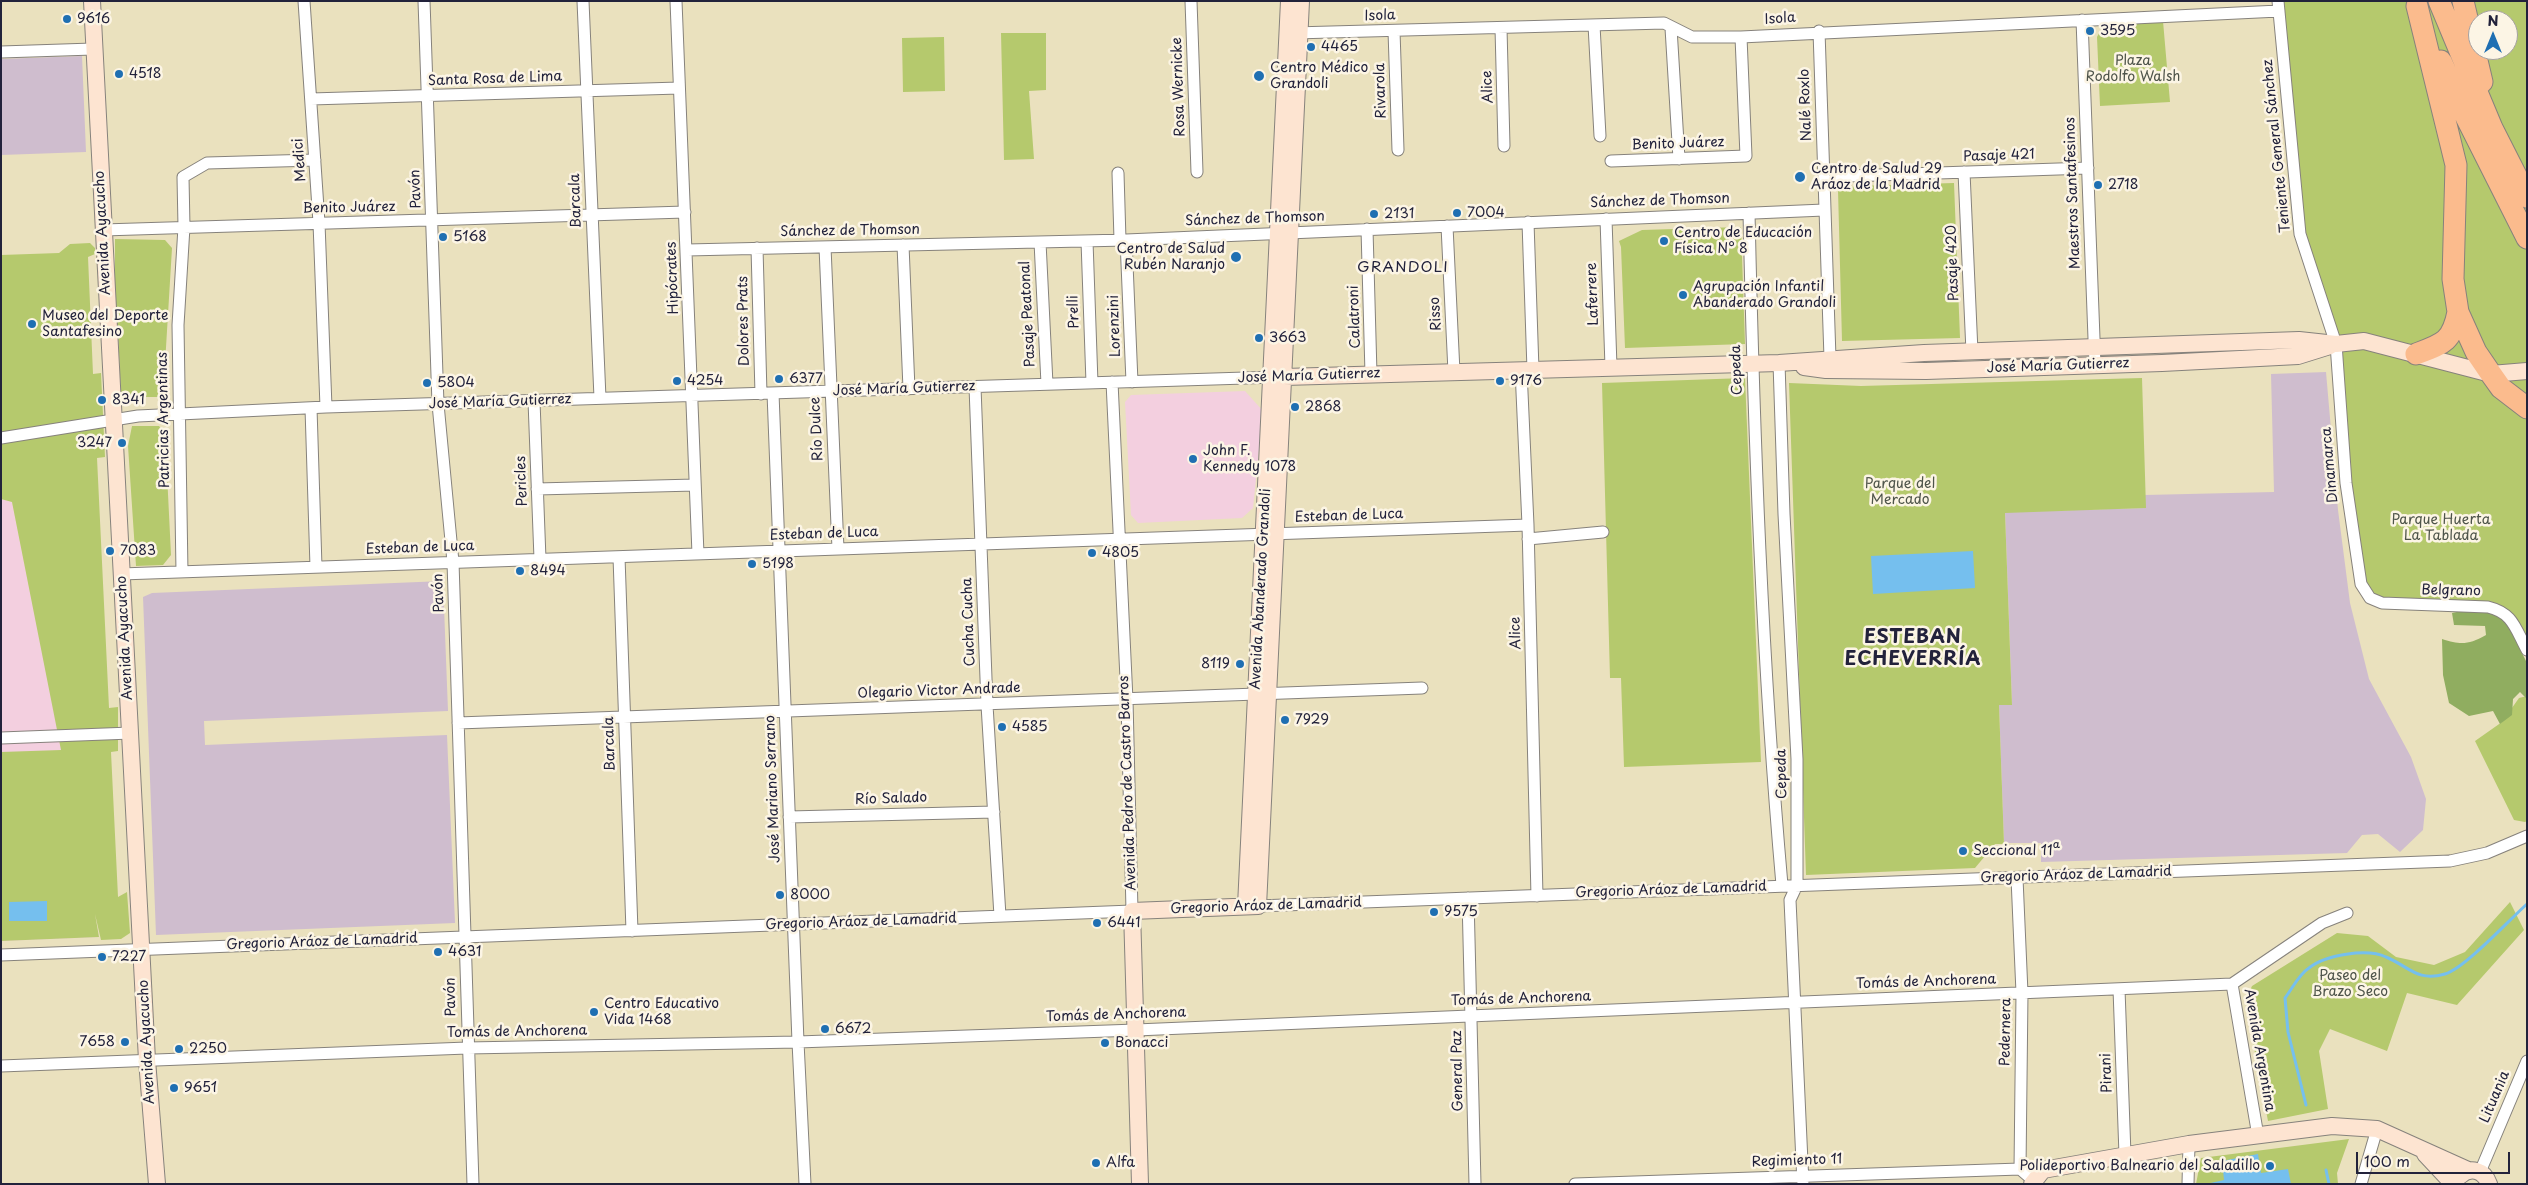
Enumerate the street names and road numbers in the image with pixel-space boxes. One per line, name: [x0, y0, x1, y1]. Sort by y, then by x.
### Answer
street label: Isola: [1364, 7, 1396, 25]
street label: Isola: [1764, 10, 1796, 28]
street label: Rosa Wernicke: [1169, 37, 1189, 137]
street label: Teniente General Sánchez: [2260, 59, 2294, 233]
street label: Rivarola: [1372, 63, 1390, 119]
street label: Santa Rosa de Lima: [428, 68, 562, 90]
street label: Nalé Roxlo: [1796, 68, 1816, 142]
street label: Alice: [1479, 70, 1497, 104]
street label: Maestros Santafesinos: [2062, 117, 2084, 269]
street label: Benito Juárez: [1631, 134, 1725, 154]
street label: Medici: [290, 138, 310, 182]
street label: Pasaje 421: [1963, 146, 2035, 166]
street label: Pavón: [407, 169, 425, 209]
street label: Avenida Ayacucho: [91, 170, 115, 296]
street label: Barcala: [567, 173, 585, 229]
street label: Sánchez de Thomson: [1590, 190, 1730, 212]
street label: Benito Juárez: [303, 199, 395, 217]
street label: Sánchez de Thomson: [1185, 208, 1325, 230]
street label: Sánchez de Thomson: [780, 221, 920, 241]
street label: Pasaje 420: [1943, 225, 1963, 301]
street label: Hipócrates: [663, 241, 683, 315]
street label: Pasaje Peatonal: [1017, 260, 1039, 368]
street label: Laferrere: [1584, 262, 1602, 326]
street label: Dolores Prats: [735, 276, 753, 366]
street label: Calatroni: [1346, 285, 1364, 349]
street label: Prelli: [1065, 295, 1083, 329]
street label: Lorenzini: [1106, 295, 1124, 357]
street label: Risso: [1427, 297, 1445, 331]
street label: Cepeda: [1728, 345, 1746, 395]
street label: Patricias Argentinas: [154, 352, 174, 488]
street label: José María Gutierrez: [1986, 355, 2130, 377]
street label: José María Gutierrez: [1237, 365, 1381, 387]
street label: José María Gutierrez: [832, 378, 976, 400]
street label: José María Gutierrez: [428, 391, 572, 413]
street label: Río Dulce: [807, 396, 827, 462]
street label: Dinamarca: [2318, 426, 2342, 504]
street label: Pericles: [513, 455, 531, 507]
street label: Avenida Abanderado Grandoli: [1247, 488, 1275, 690]
street label: Esteban de Luca: [1294, 506, 1404, 526]
street label: Esteban de Luca: [769, 524, 879, 544]
street label: Esteban de Luca: [365, 538, 475, 558]
street label: Pavón: [430, 573, 448, 613]
street label: Avenida Ayacucho: [113, 575, 137, 701]
street label: Cucha Cucha: [959, 577, 979, 667]
street label: Belgrano: [2421, 582, 2481, 600]
street label: Alice: [1507, 616, 1525, 650]
street label: Avenida Pedro de Castro Barros: [1116, 675, 1140, 891]
street label: Olegario Victor Andrade: [857, 680, 1021, 702]
street label: José Mariano Serrano: [762, 715, 784, 863]
street label: Barcala: [601, 716, 619, 772]
street label: Cepeda: [1773, 749, 1791, 799]
street label: Río Salado: [855, 789, 927, 809]
street label: Gregorio Aráoz de Lamadrid: [1980, 863, 2172, 887]
street label: Gregorio Aráoz de Lamadrid: [1575, 878, 1767, 902]
street label: Gregorio Aráoz de Lamadrid: [1170, 894, 1362, 918]
street label: Gregorio Aráoz de Lamadrid: [765, 910, 957, 934]
street label: Gregorio Aráoz de Lamadrid: [226, 930, 418, 954]
street label: Tomás de Anchorena: [1856, 971, 1996, 993]
street label: Pavón: [442, 977, 460, 1017]
street label: Avenida Ayacucho: [135, 979, 159, 1105]
street label: Avenida Argentina: [2240, 987, 2278, 1113]
street label: Tomás de Anchorena: [1451, 988, 1591, 1010]
street label: Pedernera: [1997, 998, 2015, 1066]
street label: Tomás de Anchorena: [1046, 1004, 1186, 1026]
street label: Tomás de Anchorena: [447, 1022, 587, 1042]
street label: General Paz: [1449, 1030, 1467, 1112]
street label: Pirani: [2098, 1053, 2116, 1093]
street label: Lituania: [2477, 1068, 2513, 1126]
street label: Regimiento 11: [1751, 1151, 1843, 1171]

